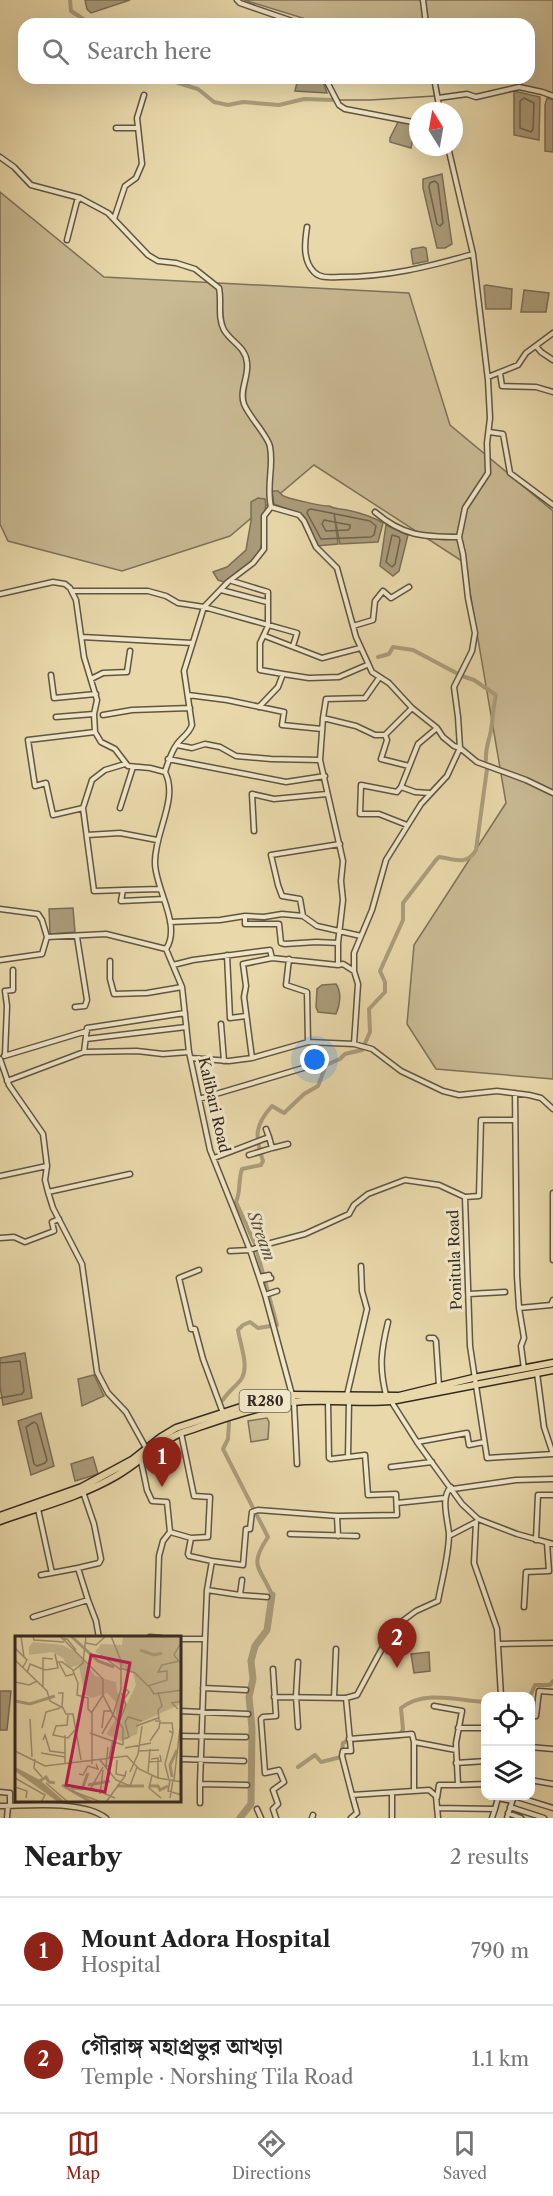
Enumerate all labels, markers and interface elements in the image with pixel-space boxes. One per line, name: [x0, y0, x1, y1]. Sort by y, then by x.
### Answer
search box: [18, 18, 535, 84]
icon: search: [39, 35, 72, 68]
text: Search here: [87, 38, 212, 65]
north arrow: [409, 102, 463, 156]
your location: [300, 1045, 329, 1074]
street label: Kalibari Road: [194, 1055, 235, 1155]
water label: Stream: [244, 1208, 280, 1263]
street label: Ponitula Road: [443, 1209, 466, 1311]
road number: R280: [240, 1390, 290, 1412]
pin: 1: [142, 1438, 182, 1487]
pin: 2: [378, 1618, 416, 1668]
inset map: [15, 1636, 182, 1803]
map controls: [481, 1692, 535, 1800]
button: locate: [481, 1692, 535, 1746]
button: layers: [481, 1746, 535, 1800]
text: Nearby: [24, 1841, 122, 1873]
text: 2 results: [450, 1845, 529, 1869]
text: Mount Adora Hospital: [81, 1926, 331, 1953]
text: 1: [39, 1939, 48, 1963]
text: 790 m: [471, 1939, 529, 1963]
text: Hospital: [81, 1953, 161, 1977]
text: গৌরাঙ্গ মহাপ্রভুর আখড়া: [81, 2033, 283, 2060]
text: 2: [38, 2047, 49, 2071]
text: 1.1 km: [471, 2047, 529, 2071]
text: Temple · Norshing Tila Road: [81, 2065, 353, 2089]
tab: Map: [66, 2127, 100, 2183]
tab: Directions: [232, 2127, 311, 2183]
tab: Saved: [443, 2127, 487, 2183]

